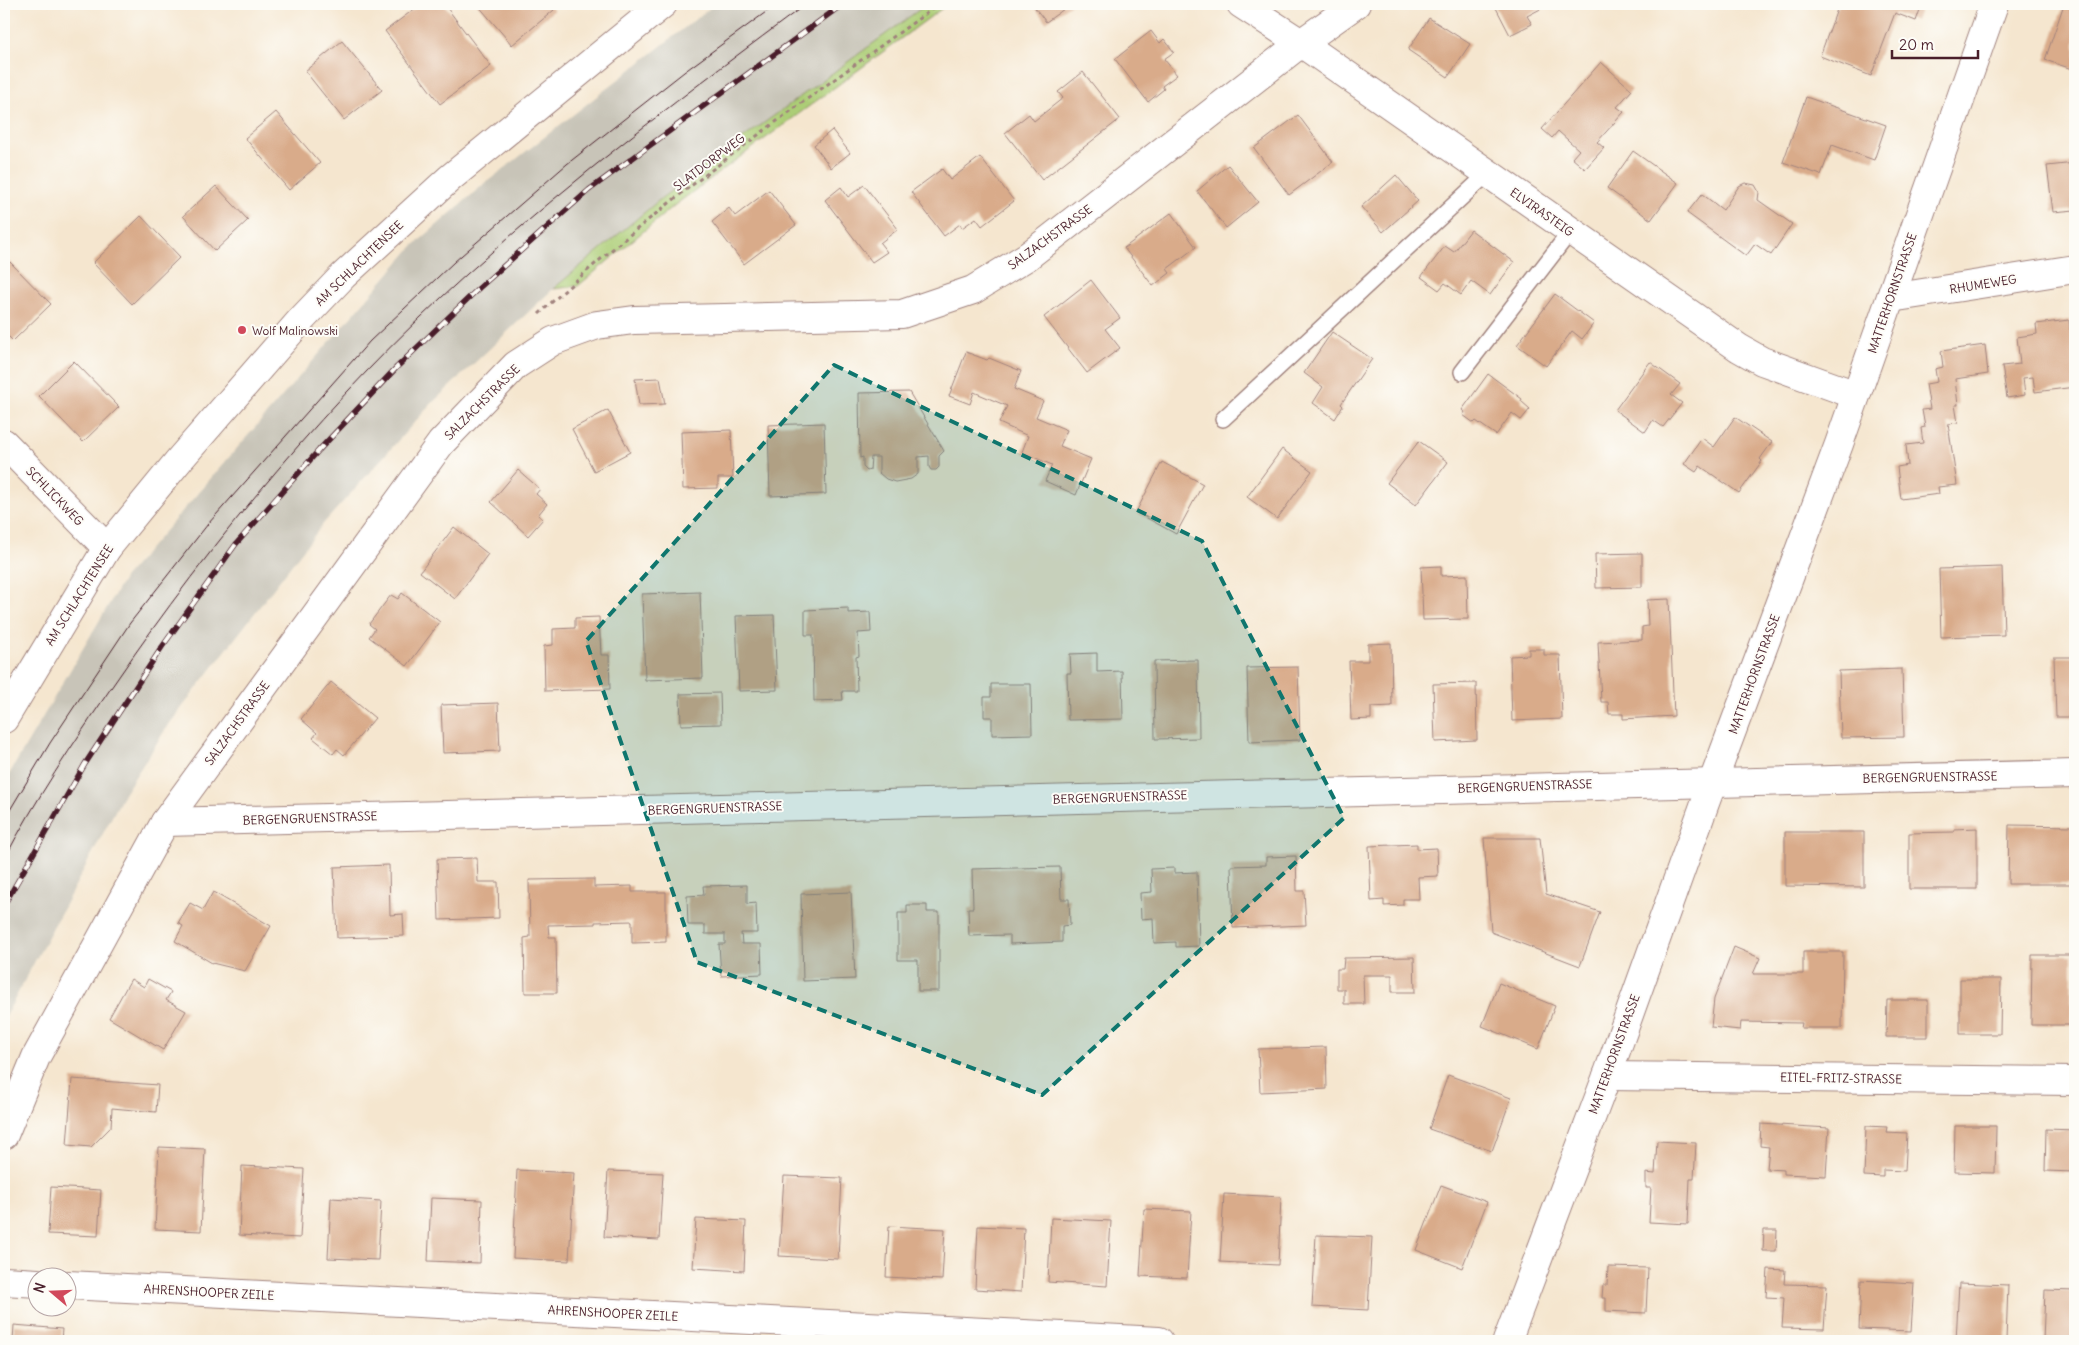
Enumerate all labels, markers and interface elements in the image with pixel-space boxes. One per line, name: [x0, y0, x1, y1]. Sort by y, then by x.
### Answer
scale bar: [1892, 28, 1978, 60]
text: 20 m: [1899, 35, 1934, 54]
street label: SLATDORPWEG: [670, 130, 748, 194]
street label: ELVIRASTEIG: [1507, 185, 1577, 240]
street label: SALZACHSTRASSE: [1005, 201, 1095, 273]
street label: AM SCHLACHTENSEE: [312, 217, 406, 309]
street label: MATTERHORNSTRASSE: [1864, 231, 1920, 355]
street label: RHUMEWEG: [1948, 271, 2018, 297]
place label: Wolf Malinowski: [252, 323, 338, 338]
marker: Wolf Malinowski: [236, 324, 248, 336]
street label: SALZACHSTRASSE: [441, 361, 523, 443]
street label: SCHLICKWEG: [23, 463, 87, 529]
street label: AM SCHLACHTENSEE: [42, 542, 116, 648]
street label: MATTERHORNSTRASSE: [1725, 612, 1783, 736]
street label: SALZACHSTRASSE: [201, 678, 273, 768]
street label: BERGENGRUENSTRASSE: [1862, 768, 1998, 786]
street label: BERGENGRUENSTRASSE: [1457, 776, 1593, 796]
street label: BERGENGRUENSTRASSE: [1052, 787, 1188, 807]
street label: BERGENGRUENSTRASSE: [647, 798, 783, 818]
street label: BERGENGRUENSTRASSE: [242, 808, 378, 828]
street label: MATTERHORNSTRASSE: [1585, 992, 1643, 1116]
street label: EITEL-FRITZ-STRASSE: [1780, 1069, 1902, 1087]
north arrow: [28, 1268, 78, 1318]
text: N: [30, 1280, 50, 1295]
street label: AHRENSHOOPER ZEILE: [143, 1281, 275, 1303]
street label: AHRENSHOOPER ZEILE: [547, 1302, 679, 1324]

